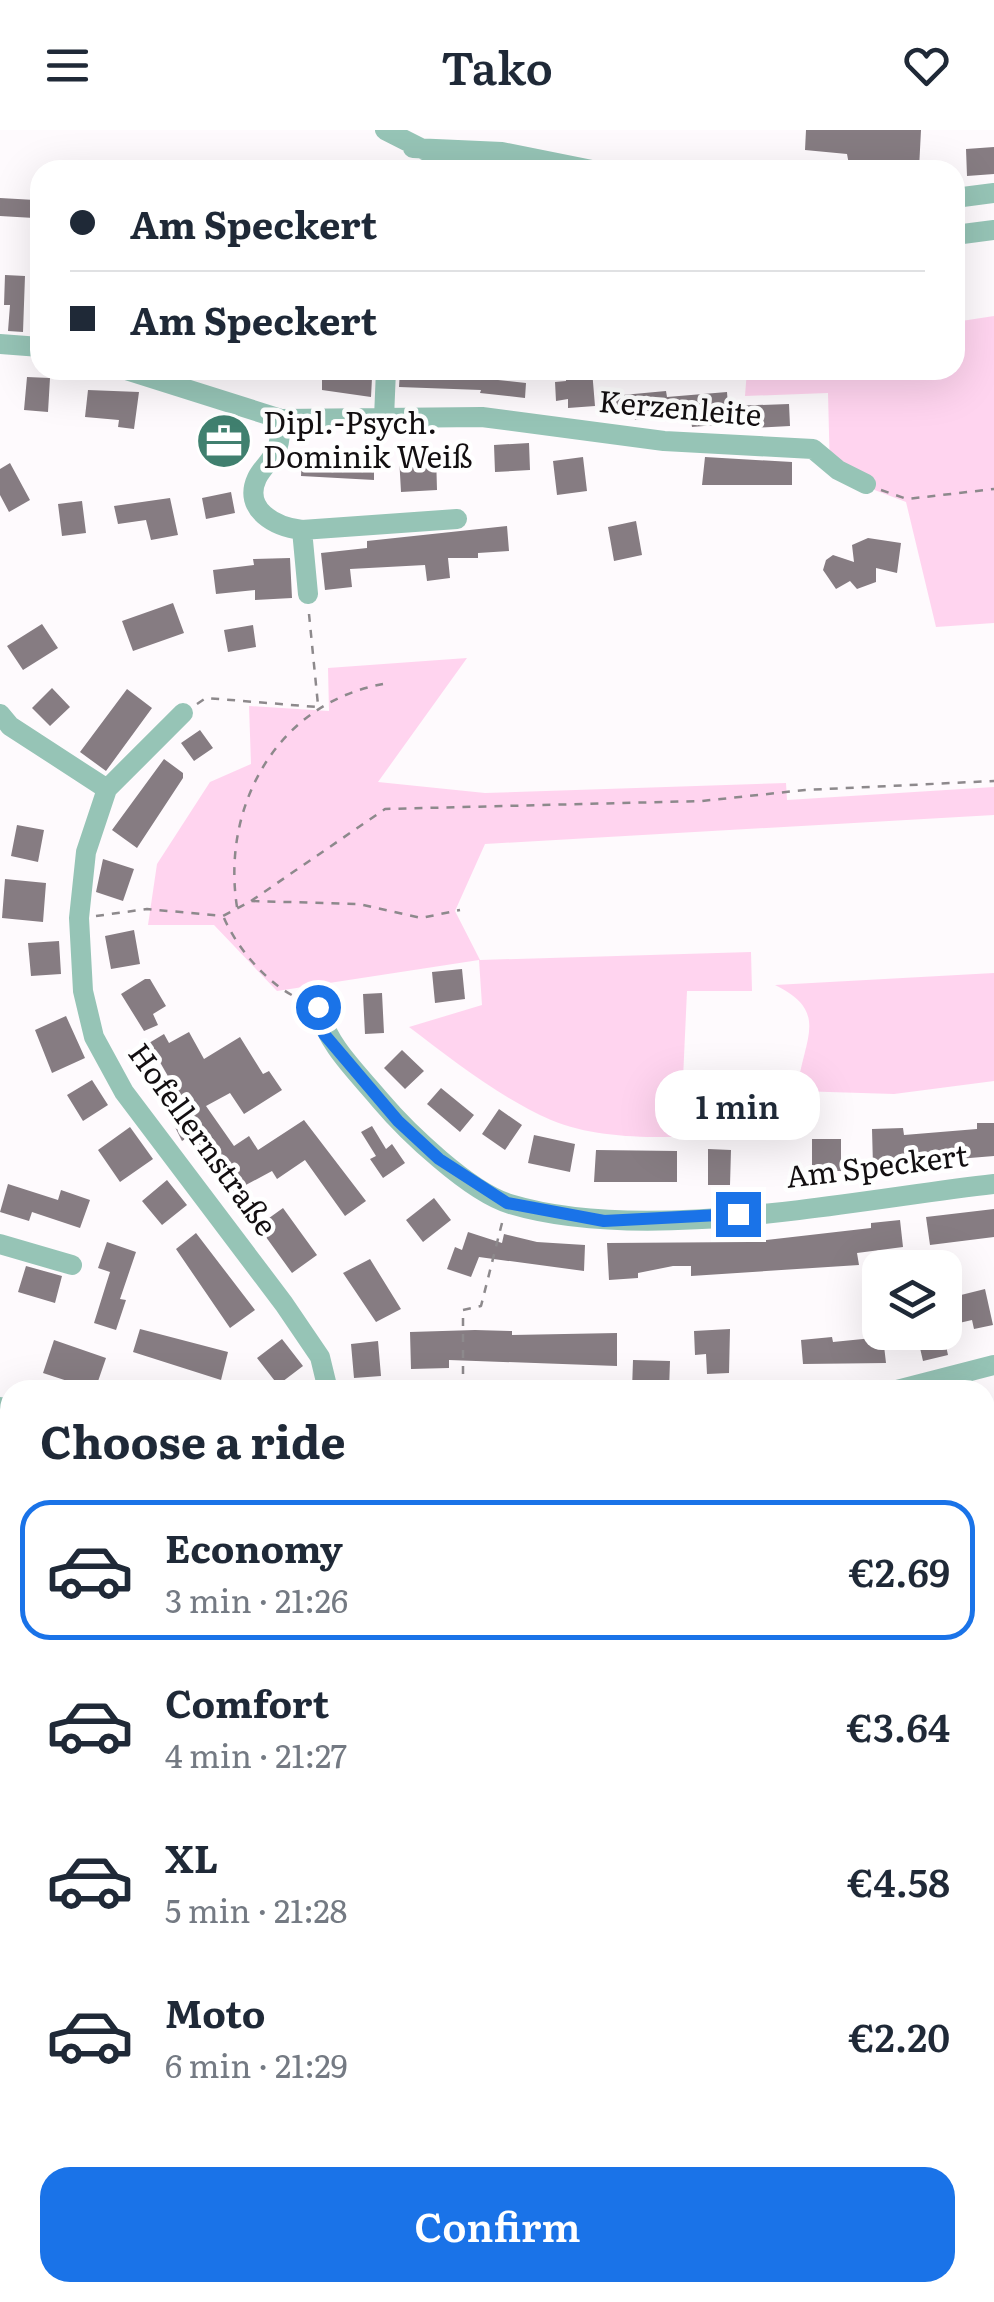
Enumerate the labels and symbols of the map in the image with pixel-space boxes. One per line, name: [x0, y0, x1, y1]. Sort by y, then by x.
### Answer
street label: Kerzenleite: [597, 377, 763, 435]
place label: Dipl.-Psych. Dominik Weiß: [263, 399, 472, 477]
office icon: Dipl.-Psych. Dominik Weiß: [194, 411, 254, 471]
route start: [296, 985, 341, 1030]
street label: Hofellernstraße: [119, 1033, 289, 1244]
callout: 1 min: [656, 1069, 820, 1139]
street label: Am Speckert: [783, 1131, 970, 1197]
route end: [716, 1192, 761, 1237]

